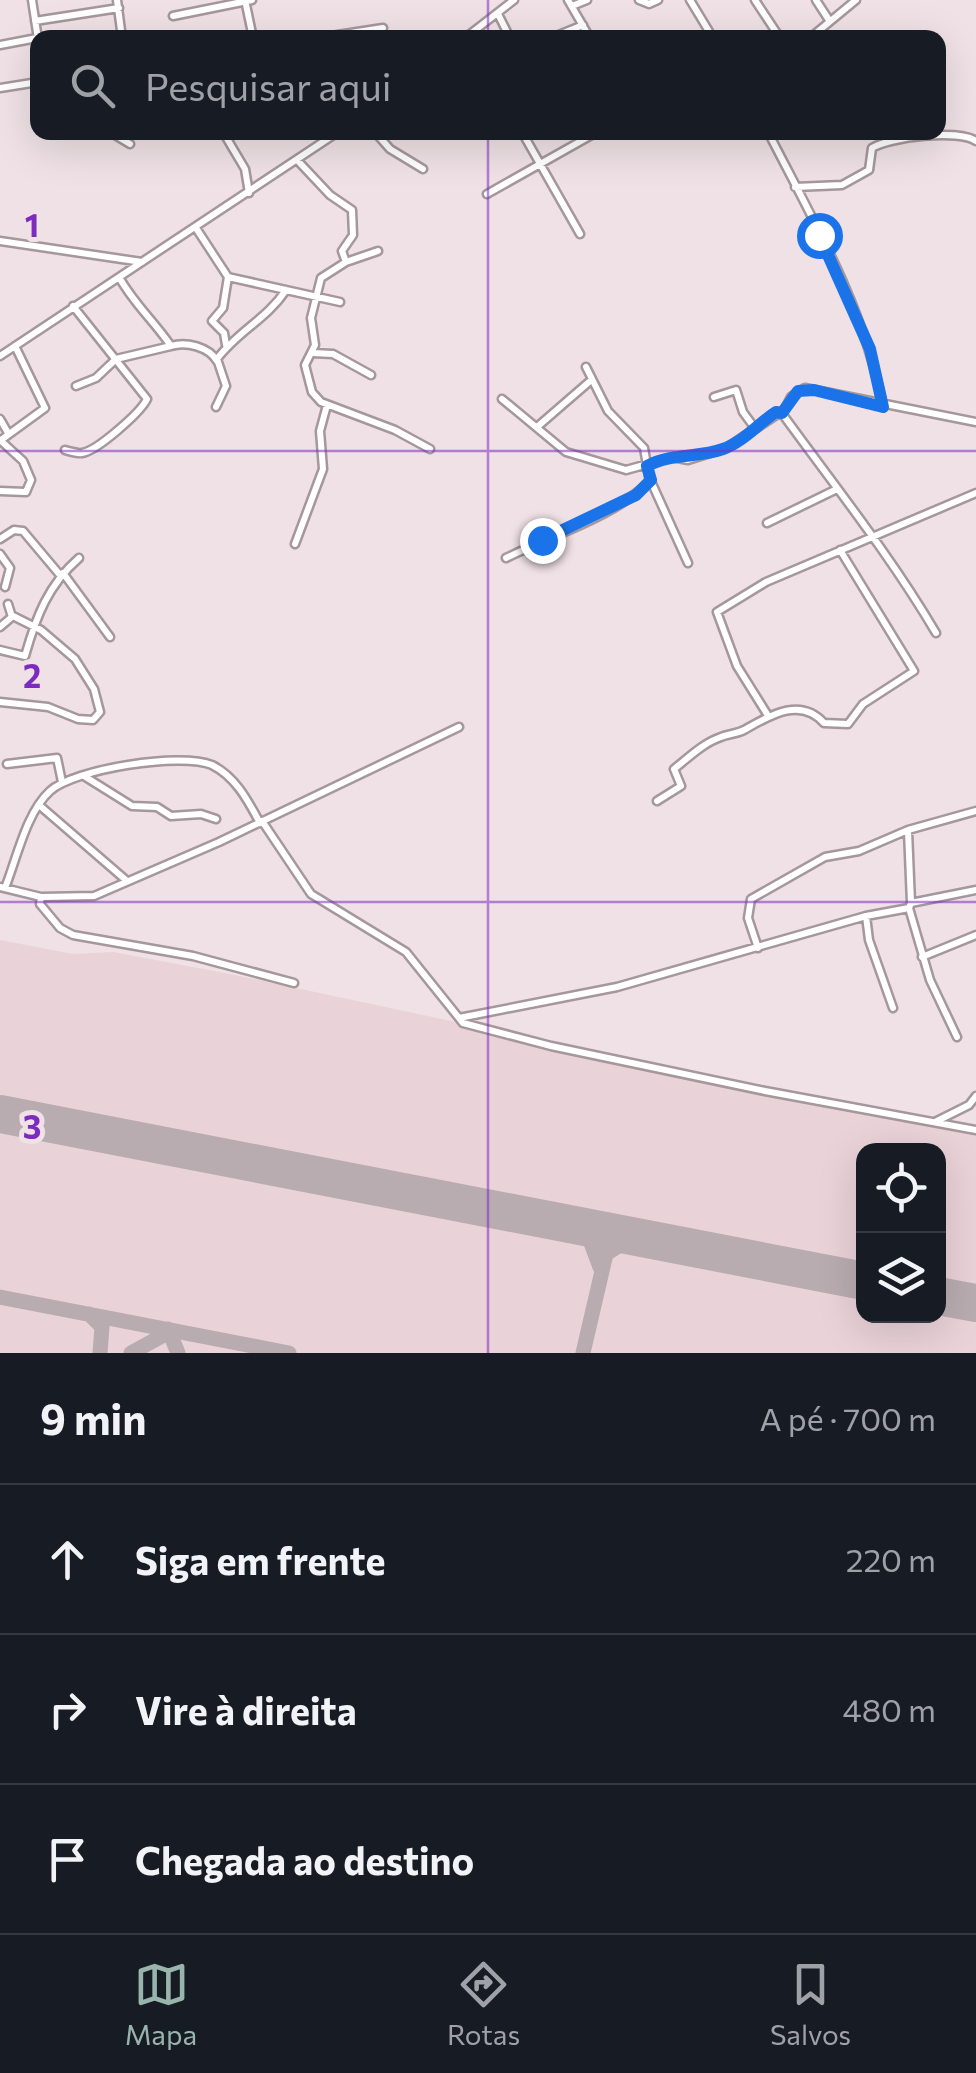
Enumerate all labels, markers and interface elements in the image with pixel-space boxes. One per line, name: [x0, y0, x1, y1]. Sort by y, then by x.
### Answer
search box: [30, 30, 946, 140]
icon: search: [65, 58, 120, 113]
text: Pesquisar aqui: [145, 62, 391, 109]
text: 1: [25, 204, 39, 244]
route start: [797, 213, 843, 259]
route end: [520, 518, 566, 564]
text: 2: [23, 655, 41, 695]
text: 3: [23, 1106, 41, 1146]
map controls: [856, 1143, 946, 1323]
button: locate: [856, 1143, 946, 1233]
button: layers: [856, 1233, 946, 1323]
text: 9 min: [40, 1392, 147, 1444]
text: A pé · 700 m: [760, 1398, 936, 1438]
icon: ahead: [40, 1532, 95, 1587]
text: Siga em frente: [135, 1536, 385, 1583]
text: 220 m: [846, 1539, 936, 1579]
icon: right: [40, 1682, 95, 1737]
text: Vire à direita: [135, 1686, 357, 1733]
text: 480 m: [842, 1689, 936, 1729]
icon: arrive: [40, 1832, 95, 1887]
text: Chegada ao destino: [135, 1836, 474, 1883]
tab: Mapa: [125, 1957, 197, 2051]
tab: Rotas: [447, 1957, 520, 2051]
tab: Salvos: [770, 1957, 851, 2051]

